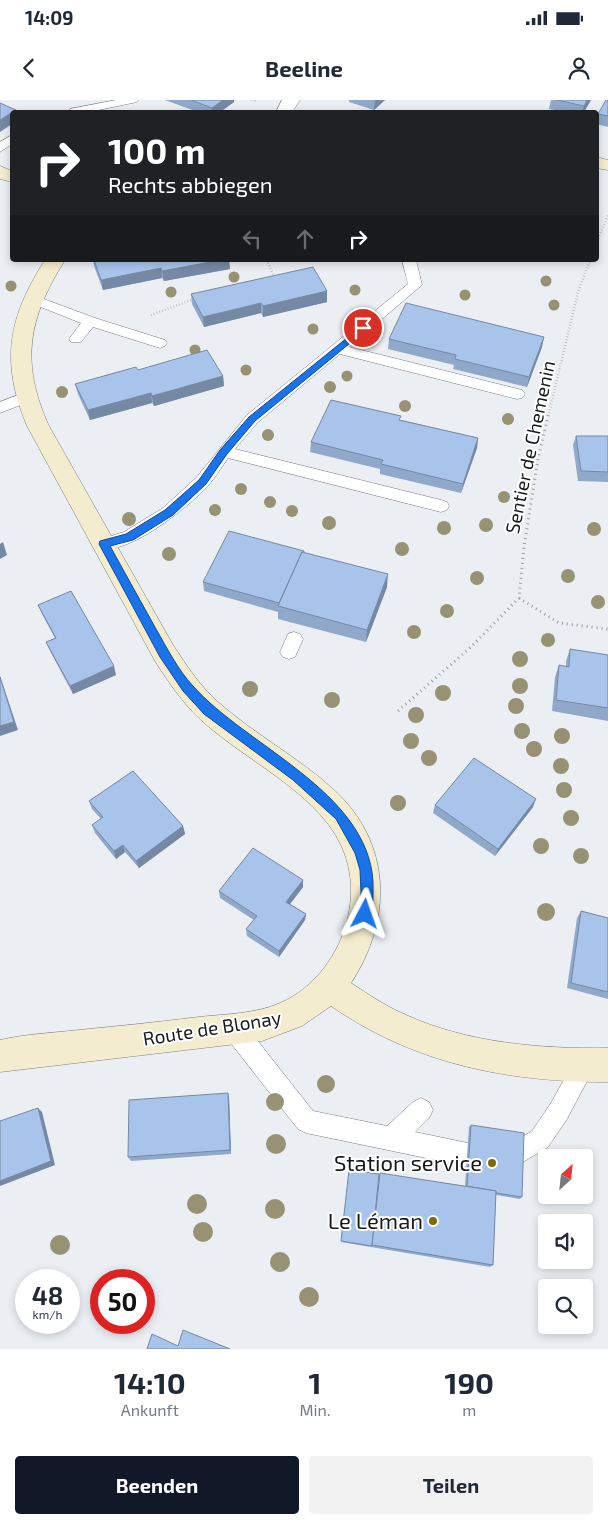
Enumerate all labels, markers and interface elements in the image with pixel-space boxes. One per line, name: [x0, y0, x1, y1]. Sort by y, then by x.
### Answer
text: 14:09: [25, 6, 73, 29]
icon: back: [15, 54, 43, 82]
icon: person: [565, 54, 593, 82]
text: Beeline: [265, 55, 343, 81]
text: 100 m: [108, 129, 206, 171]
icon: right: [25, 130, 90, 195]
text: Rechts abbiegen: [108, 171, 273, 197]
icon: left: [238, 225, 266, 253]
icon: ahead: [291, 225, 319, 253]
icon: right: [344, 225, 372, 253]
pin: [342, 307, 384, 349]
icon: arrive: [349, 314, 377, 342]
street label: Sentier de Chemenin: [500, 358, 559, 536]
position arrow: [338, 887, 390, 939]
street label: Route de Blonay: [141, 1005, 283, 1050]
place label: Station service: [334, 1149, 482, 1175]
north arrow: [538, 1149, 592, 1204]
map controls: [538, 1149, 593, 1334]
marker: Station service: [486, 1157, 498, 1169]
place label: Le Léman: [328, 1207, 423, 1233]
button: sound: [538, 1214, 593, 1269]
marker: Le Léman: [427, 1215, 439, 1227]
speed limit sign: 50: [90, 1269, 155, 1334]
button: search: [538, 1279, 593, 1334]
text: 48: [32, 1280, 63, 1310]
text: km/h: [33, 1307, 62, 1321]
text: 14:10: [114, 1364, 186, 1400]
text: 1: [309, 1364, 322, 1400]
text: 190: [444, 1364, 494, 1400]
text: Ankunft: [121, 1400, 179, 1419]
text: Min.: [300, 1400, 331, 1419]
text: m: [462, 1400, 476, 1419]
button: Beenden: [15, 1456, 299, 1514]
button: Teilen: [309, 1456, 593, 1514]

